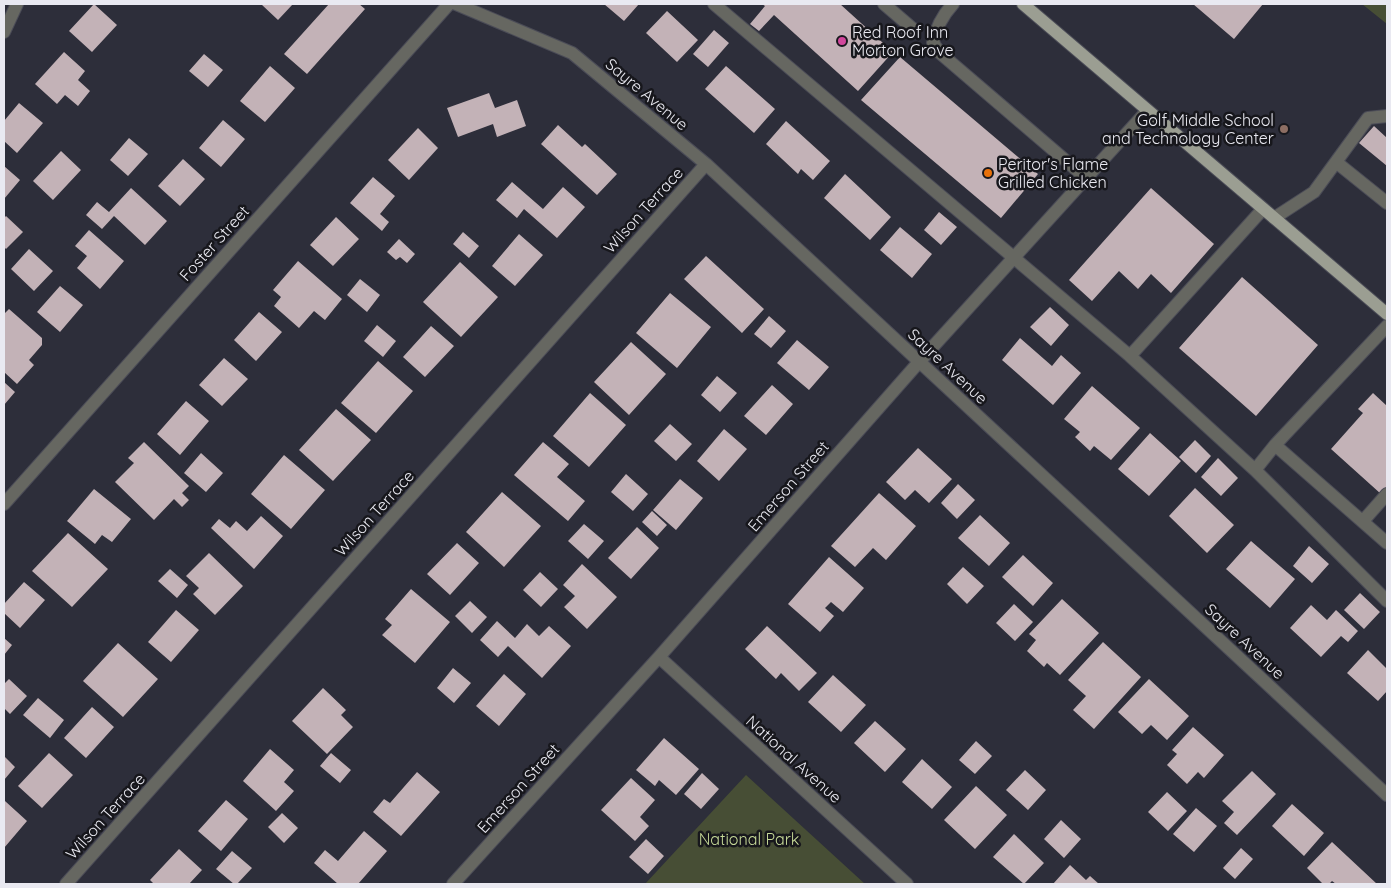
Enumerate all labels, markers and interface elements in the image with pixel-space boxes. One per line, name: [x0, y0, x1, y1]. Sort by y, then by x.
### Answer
place label: Red Roof Inn Morton Grove: [852, 22, 954, 60]
marker: Red Roof Inn Morton Grove: [836, 35, 848, 47]
street label: Sayre Avenue: [602, 54, 692, 134]
place label: Golf Middle School and Technology Center: [1102, 110, 1274, 148]
marker: Golf Middle School and Technology Center: [1278, 123, 1290, 135]
place label: Peritor's Flame Grilled Chicken: [998, 154, 1108, 192]
street label: Wilson Terrace: [599, 163, 687, 257]
marker: Peritor's Flame Grilled Chicken: [982, 167, 994, 179]
street label: Foster Street: [175, 201, 253, 285]
street label: Sayre Avenue: [904, 324, 992, 408]
street label: Emerson Street: [743, 437, 833, 535]
street label: Wilson Terrace: [330, 466, 418, 560]
street label: Sayre Avenue: [1201, 599, 1289, 683]
street label: National Avenue: [742, 711, 846, 807]
street label: Emerson Street: [473, 739, 563, 837]
street label: Wilson Terrace: [61, 769, 149, 863]
park label: National Park: [699, 829, 799, 849]

